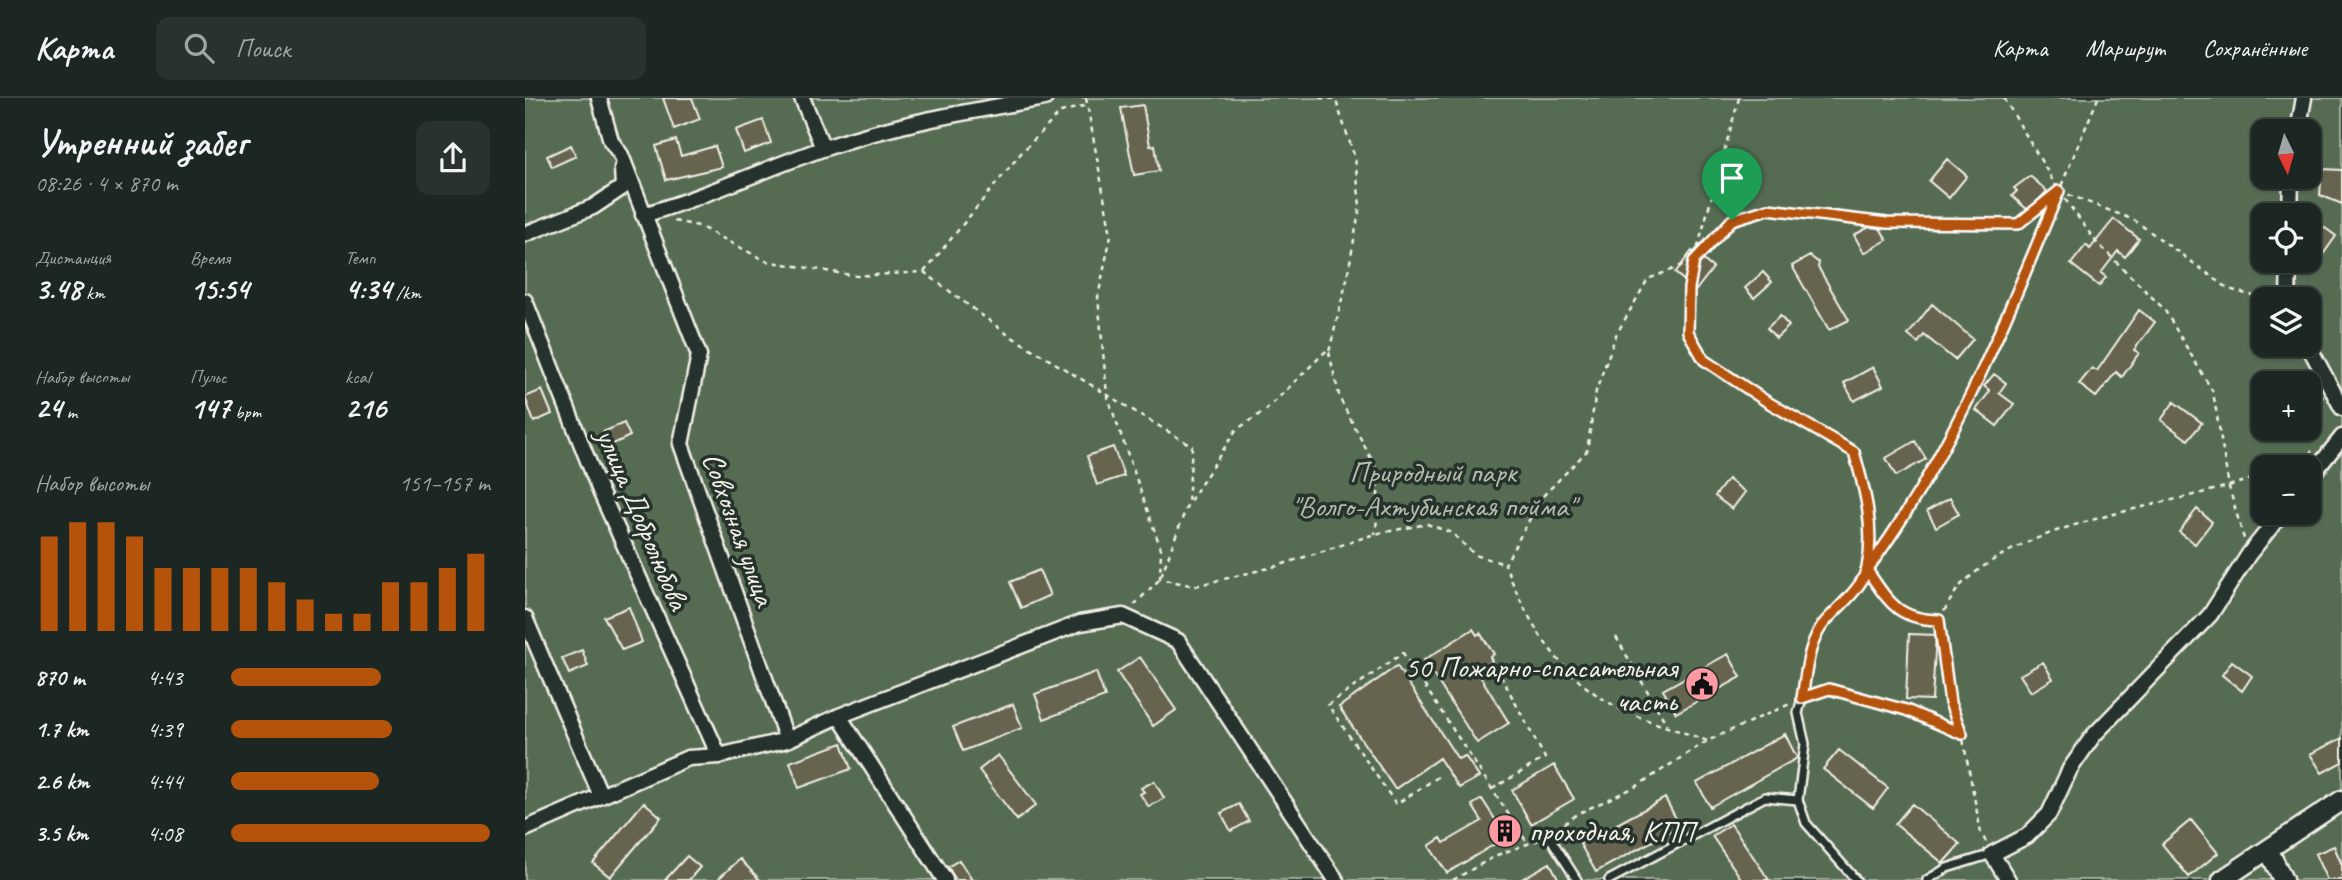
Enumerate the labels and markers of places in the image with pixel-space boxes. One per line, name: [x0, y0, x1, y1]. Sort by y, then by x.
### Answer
pin: [1702, 148, 1762, 220]
place label: 50 Пожарно-спасательная часть: [1404, 648, 1680, 720]
public building icon: 50 Пожарно-спасательная часть: [1683, 665, 1721, 703]
building icon: проходная, КПП: [1486, 812, 1524, 850]
place label: проходная, КПП: [1529, 812, 1698, 850]

